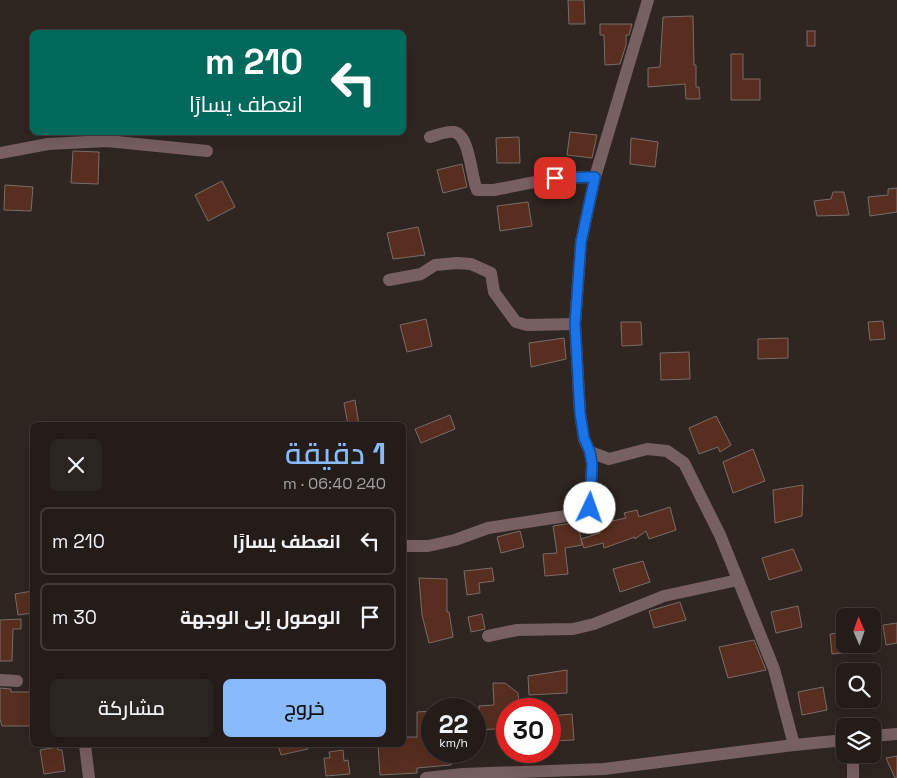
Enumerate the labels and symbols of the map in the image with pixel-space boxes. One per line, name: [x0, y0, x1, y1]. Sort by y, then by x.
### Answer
pin: [534, 157, 576, 199]
position arrow: [563, 481, 615, 533]
north arrow: [836, 608, 881, 652]
speed limit sign: 30: [496, 698, 561, 763]

